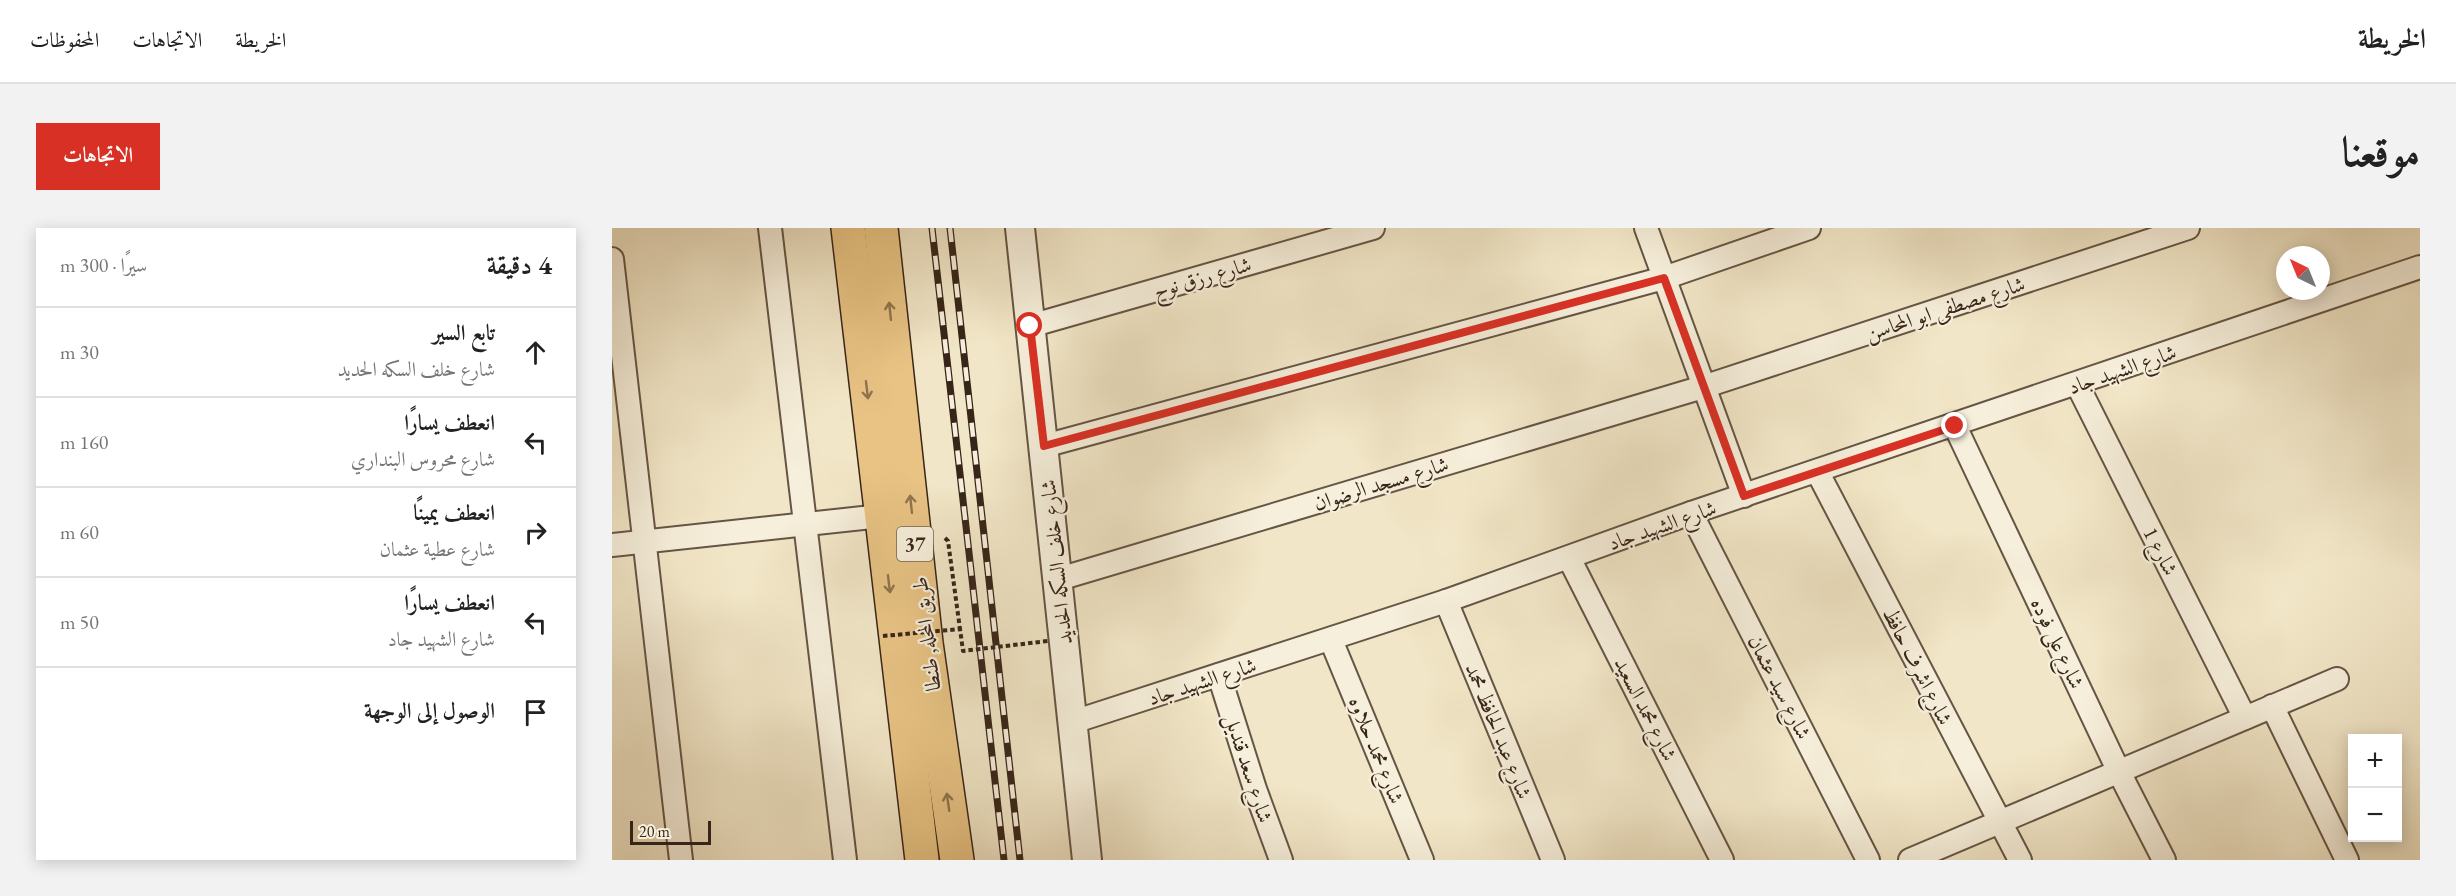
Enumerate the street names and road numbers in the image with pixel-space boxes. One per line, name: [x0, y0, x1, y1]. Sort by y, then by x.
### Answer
street label: شارع رزق نوح: [1150, 250, 1256, 310]
street label: شارع مصطفى ابو المحاسن: [1862, 269, 2030, 351]
street label: شارع الشهيد جاد: [2064, 338, 2181, 405]
street label: شارع مسجد الرضوان: [1310, 450, 1453, 521]
street label: شارع خلف السكه الحديد: [1034, 478, 1083, 646]
street label: شارع الشهيد جاد: [1604, 494, 1721, 561]
street label: شارع 1: [2133, 522, 2185, 582]
road number: 37: [897, 527, 933, 561]
street label: طريق المحله, طنطا: [906, 575, 946, 693]
street label: شارع على فوده: [2021, 593, 2091, 695]
street label: شارع اشرف حافظ: [1872, 603, 1959, 732]
street label: شارع سيد عثمان: [1738, 630, 1818, 746]
street label: شارع الشهيد جاد: [1144, 651, 1261, 716]
street label: شارع محمد السعيد: [1604, 653, 1684, 768]
street label: شارع عبد الحافظ محمد: [1455, 659, 1538, 805]
street label: شارع محمد حلاوه: [1339, 692, 1411, 810]
street label: شارع سعد قنديل: [1214, 710, 1279, 827]

